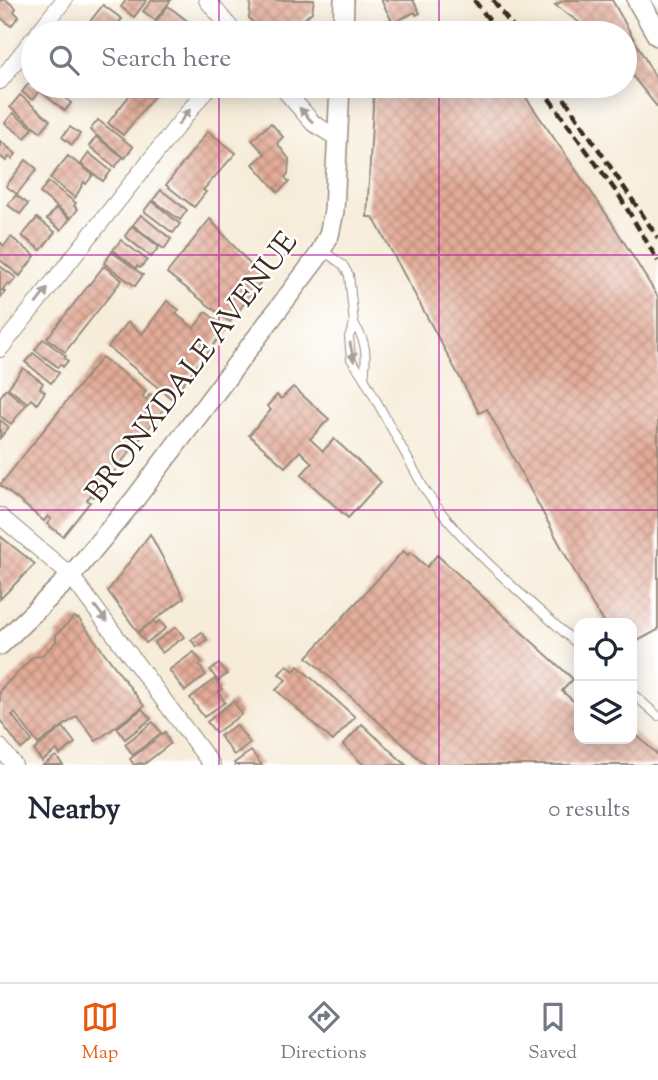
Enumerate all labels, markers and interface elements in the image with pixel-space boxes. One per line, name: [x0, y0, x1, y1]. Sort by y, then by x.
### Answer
search box: [21, 21, 637, 98]
icon: search: [45, 41, 83, 79]
text: Search here: [101, 41, 231, 78]
one-way arrow: [299, 107, 315, 124]
one-way arrow: [176, 109, 191, 126]
street label: BRONXDALE AVENUE: [77, 224, 309, 512]
one-way arrow: [35, 287, 50, 305]
one-way arrow: [347, 341, 358, 363]
one-way arrow: [94, 605, 108, 624]
map controls: [574, 618, 637, 744]
button: locate: [574, 618, 637, 681]
button: layers: [574, 681, 637, 744]
text: Nearby: [28, 789, 120, 832]
text: 0 results: [548, 794, 630, 827]
tab: Map: [81, 998, 119, 1067]
tab: Directions: [281, 998, 366, 1067]
tab: Saved: [528, 998, 577, 1067]

